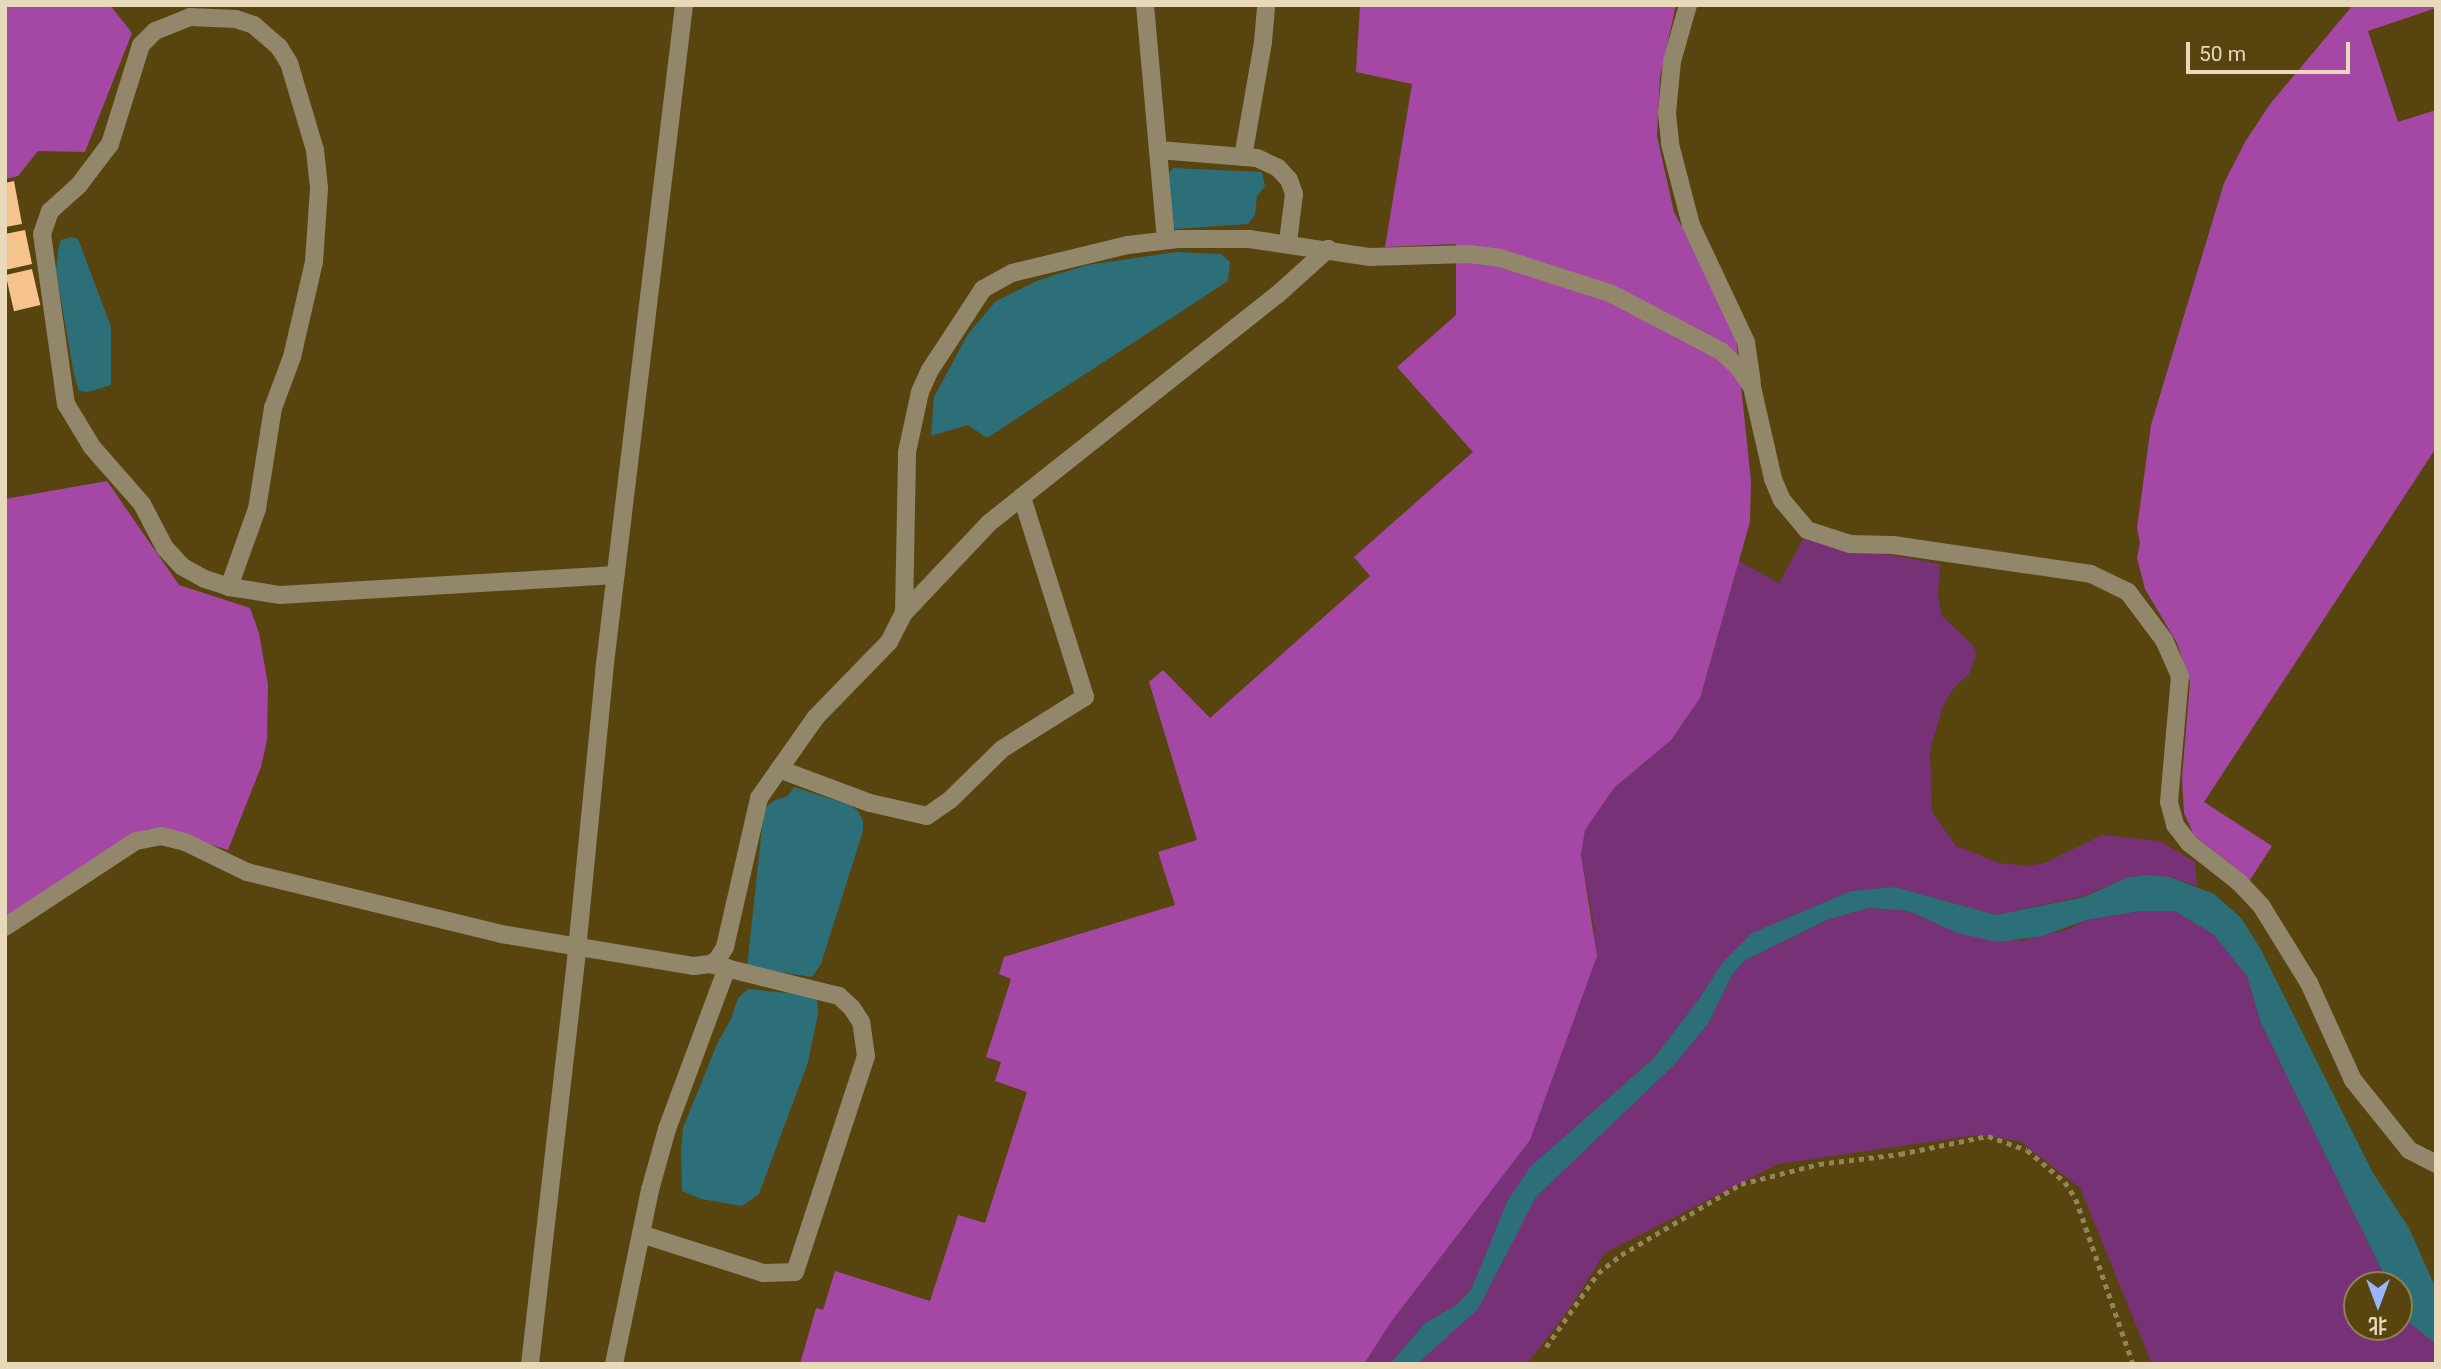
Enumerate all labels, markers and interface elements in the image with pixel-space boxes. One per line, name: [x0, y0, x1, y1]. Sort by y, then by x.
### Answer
scale bar: [2189, 28, 2354, 72]
text: 50 m: [2199, 42, 2246, 66]
north arrow: [2343, 1271, 2413, 1341]
text: 北: [2369, 1314, 2388, 1337]

